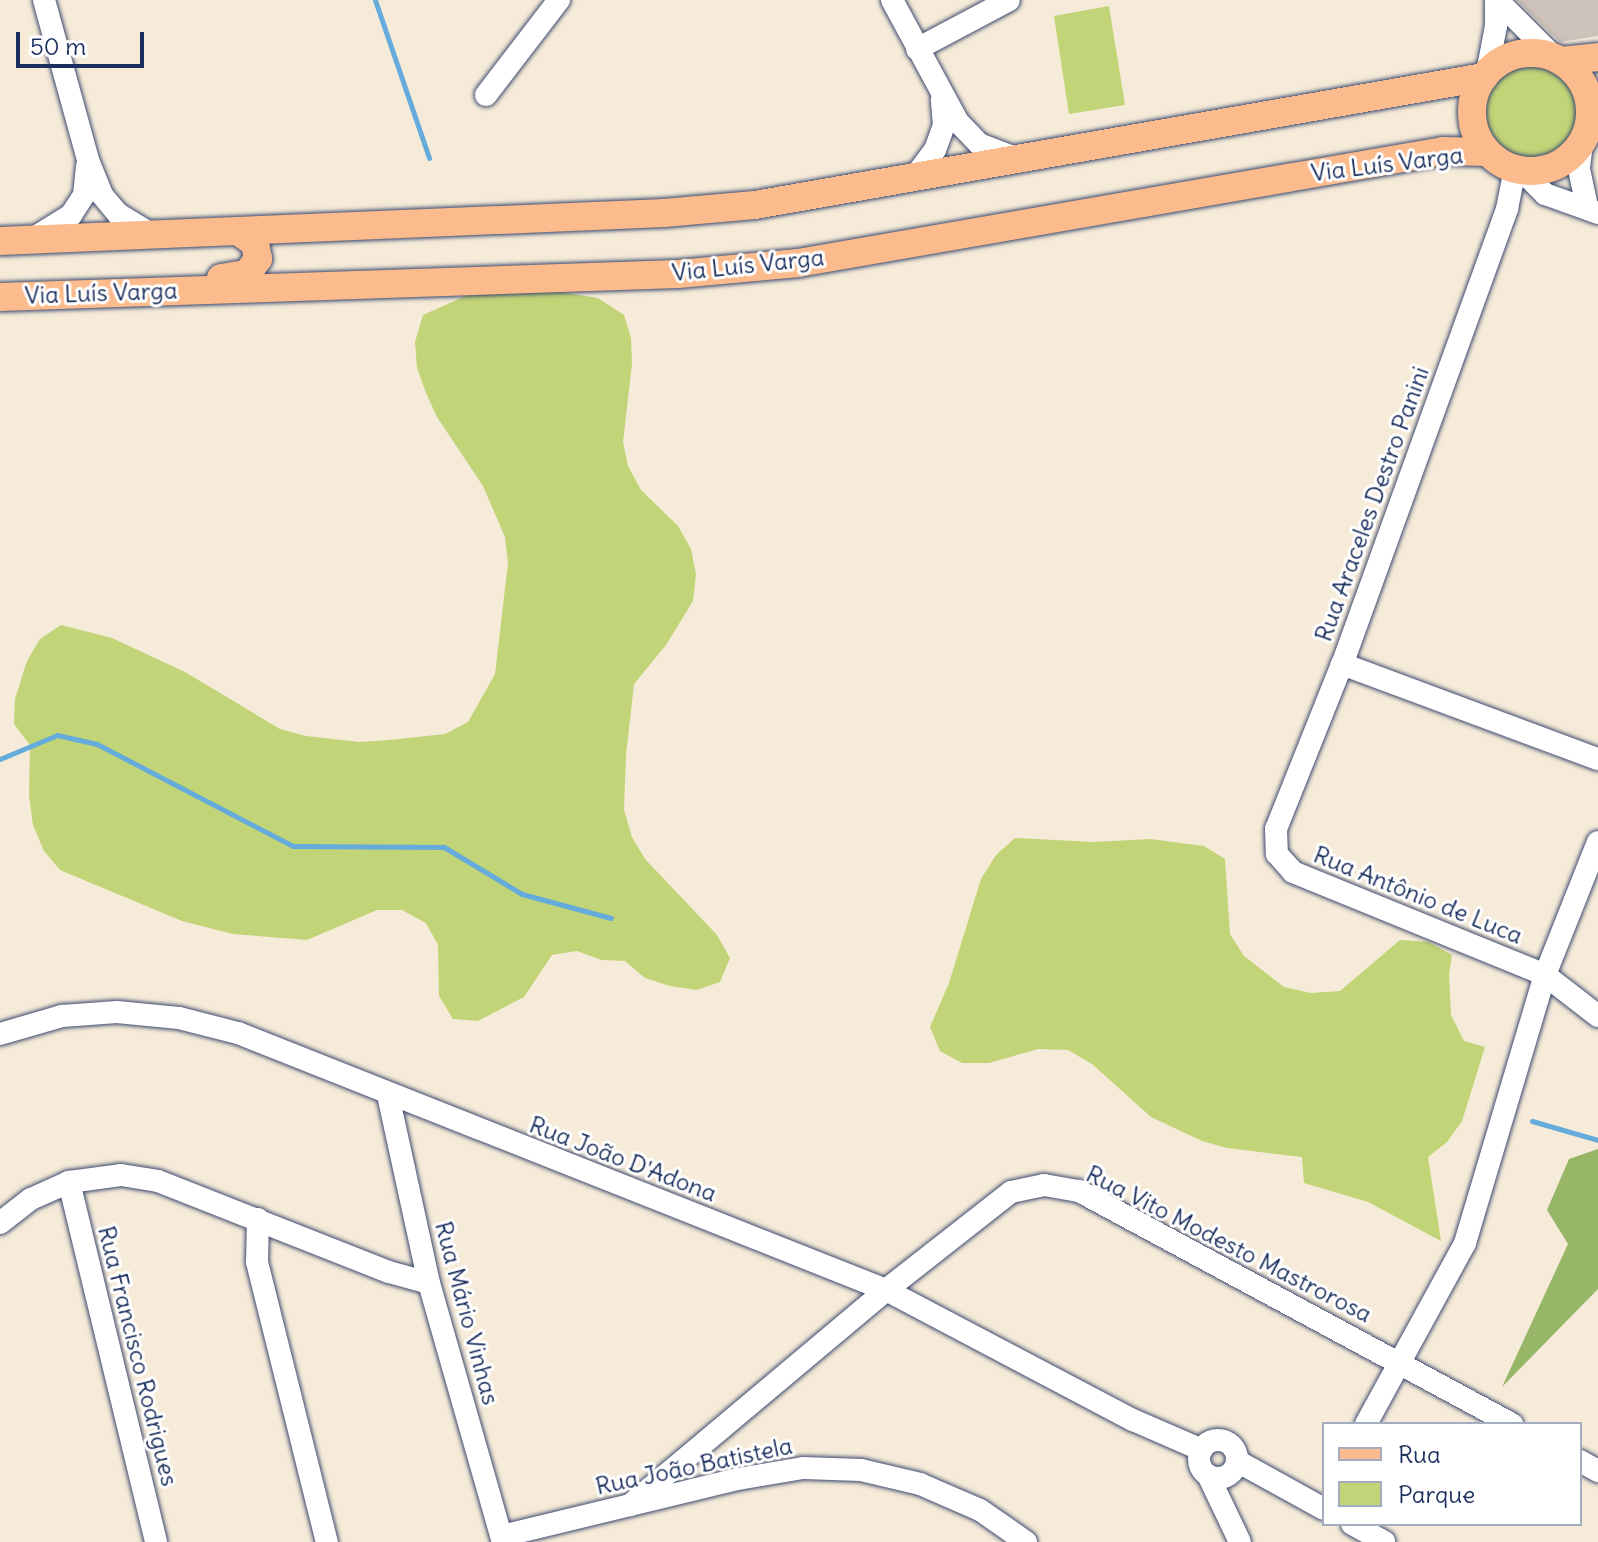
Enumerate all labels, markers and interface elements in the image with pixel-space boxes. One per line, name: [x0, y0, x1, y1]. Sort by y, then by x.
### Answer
scale bar: [20, 16, 148, 66]
text: 50 m: [30, 31, 86, 61]
street label: Via Luís Varga: [1309, 140, 1465, 188]
street label: Via Luís Varga: [670, 243, 826, 287]
street label: Via Luís Varga: [24, 276, 178, 310]
street label: Rua Araceles Destro Panini: [1309, 363, 1435, 645]
street label: Rua Antônio de Luca: [1309, 840, 1527, 950]
street label: Rua João D'Adona: [525, 1110, 721, 1208]
street label: Rua Vito Modesto Mastrorosa: [1081, 1159, 1377, 1329]
street label: Rua Mário Vinhas: [429, 1218, 505, 1408]
street label: Rua Francisco Rodrigues: [92, 1223, 184, 1489]
legend: [1322, 1422, 1582, 1526]
street label: Rua João Batistela: [593, 1431, 795, 1501]
text: Rua: [1398, 1439, 1441, 1469]
text: Parque: [1398, 1479, 1475, 1509]

